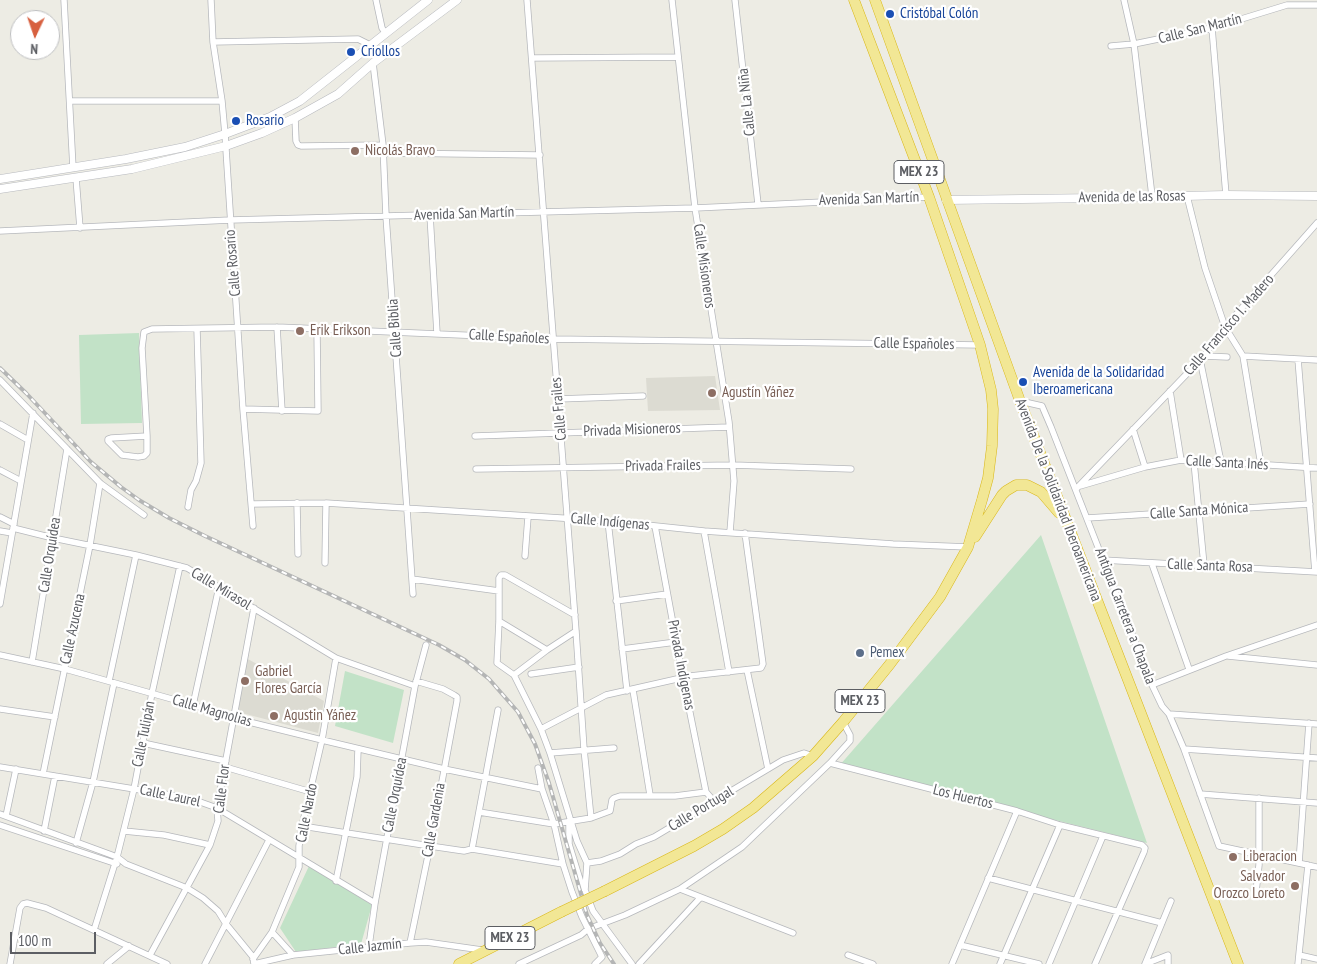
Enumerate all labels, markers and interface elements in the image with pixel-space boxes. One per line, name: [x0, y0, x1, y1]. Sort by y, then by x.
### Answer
place label: Cristóbal Colón: [900, 5, 978, 23]
marker: Cristóbal Colón: [884, 8, 896, 20]
north arrow: [10, 10, 60, 60]
street label: Calle San Martín: [1156, 10, 1244, 48]
text: N: [30, 40, 39, 58]
place label: Criollos: [361, 43, 400, 61]
marker: Criollos: [345, 46, 357, 58]
street label: Calle La Niña: [734, 67, 760, 137]
place label: Rosario: [246, 112, 284, 130]
marker: Rosario: [230, 115, 242, 127]
place label: Nicolás Bravo: [365, 142, 435, 160]
marker: Nicolás Bravo: [349, 145, 361, 157]
road number: MEX 23: [894, 160, 944, 183]
street label: Avenida de las Rosas: [1078, 187, 1186, 207]
street label: Avenida San Martín: [819, 188, 919, 210]
street label: Avenida San Martín: [414, 203, 514, 225]
street label: Calle Misioneros: [689, 223, 719, 309]
street label: Calle Rosario: [221, 229, 245, 297]
street label: Calle Francisco I. Madero: [1180, 271, 1278, 379]
street label: Calle Biblia: [384, 298, 406, 358]
place label: Erik Erikson: [310, 322, 371, 340]
marker: Erik Erikson: [294, 325, 306, 337]
street label: Calle Españoles: [468, 326, 550, 348]
street label: Calle Españoles: [873, 334, 955, 354]
place label: Avenida de la Solidaridad Iberoamericana: [1033, 364, 1164, 399]
marker: Avenida de la Solidaridad Iberoamericana: [1017, 376, 1029, 388]
street label: Calle Frailes: [547, 377, 571, 441]
place label: Agustín Yáñez: [722, 384, 794, 402]
marker: Agustín Yáñez: [706, 387, 718, 399]
street label: Avenida De la Solidaridad Iberoamericana: [1011, 396, 1105, 604]
street label: Privada Misioneros: [583, 419, 681, 441]
street label: Calle Santa Inés: [1185, 452, 1269, 474]
street label: Privada Frailes: [625, 456, 701, 476]
street label: Calle Santa Mónica: [1149, 499, 1249, 523]
street label: Calle Indígenas: [570, 510, 650, 534]
street label: Calle Orquídea: [35, 516, 65, 594]
street label: Antigua Carretera a Chapala: [1091, 545, 1159, 687]
street label: Calle Santa Rosa: [1167, 556, 1253, 576]
street label: Calle Mirasol: [188, 564, 254, 614]
street label: Calle Azucena: [57, 592, 89, 666]
street label: Privada Indígenas: [663, 618, 699, 712]
place label: Pemex: [870, 644, 904, 662]
marker: Pemex: [854, 647, 866, 659]
place label: Gabriel Flores García: [255, 663, 322, 698]
marker: Gabriel Flores García: [239, 675, 251, 687]
road number: MEX 23: [835, 689, 885, 712]
street label: Calle Magnolias: [170, 691, 254, 731]
street label: Calle Tulipán: [129, 699, 159, 769]
place label: Agustin Yáñez: [284, 707, 356, 725]
marker: Agustin Yáñez: [268, 710, 280, 722]
street label: Calle Orquídea: [379, 756, 411, 834]
street label: Calle Flor: [210, 763, 234, 815]
street label: Calle Laurel: [138, 781, 202, 811]
street label: Calle Gardenia: [419, 781, 449, 859]
street label: Los Huertos: [931, 781, 995, 813]
street label: Calle Nardo: [292, 782, 322, 844]
street label: Calle Portugal: [665, 783, 737, 835]
place label: Liberacion: [1243, 848, 1297, 866]
marker: Liberacion: [1227, 851, 1239, 863]
place label: Salvador Orozco Loreto: [1214, 868, 1285, 903]
marker: Salvador Orozco Loreto: [1289, 880, 1301, 892]
scale bar: [12, 922, 99, 954]
road number: MEX 23: [485, 926, 535, 950]
text: 100 m: [18, 931, 51, 950]
street label: Calle Jazmín: [337, 935, 403, 959]

